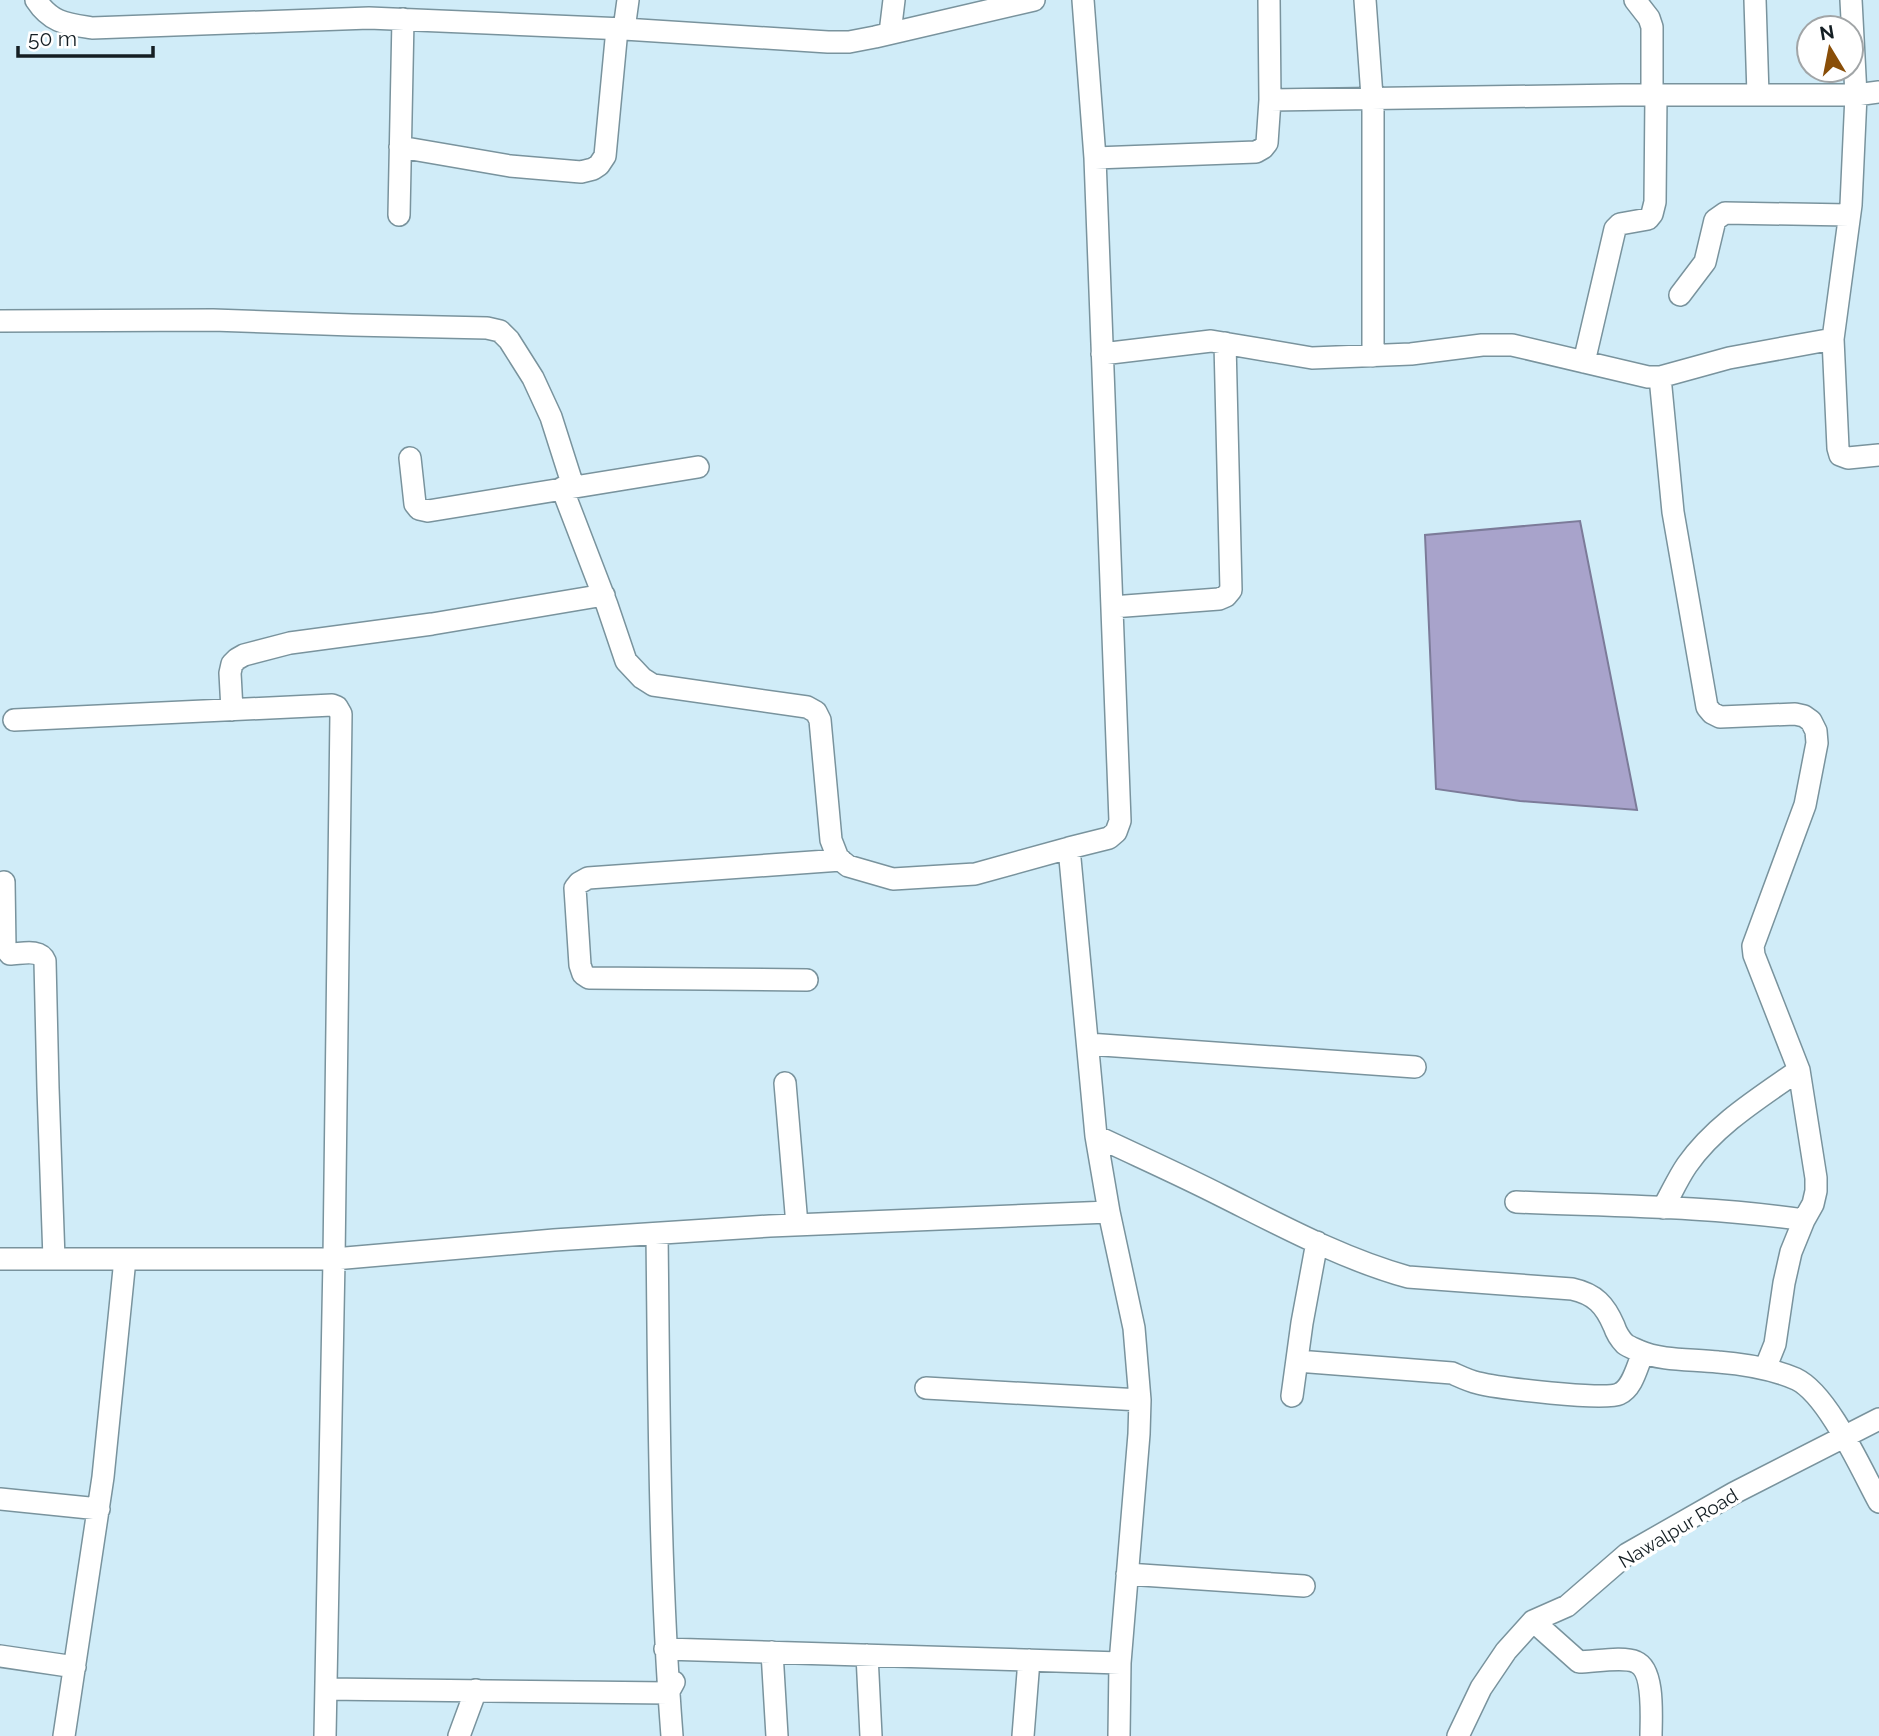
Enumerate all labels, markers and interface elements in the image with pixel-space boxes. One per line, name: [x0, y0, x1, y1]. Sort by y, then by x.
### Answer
scale bar: [18, 14, 152, 58]
north arrow: [1795, 14, 1865, 84]
text: N: [1818, 20, 1836, 44]
text: 50 m: [28, 26, 77, 51]
street label: Nawalpur Road: [1614, 1484, 1742, 1572]

